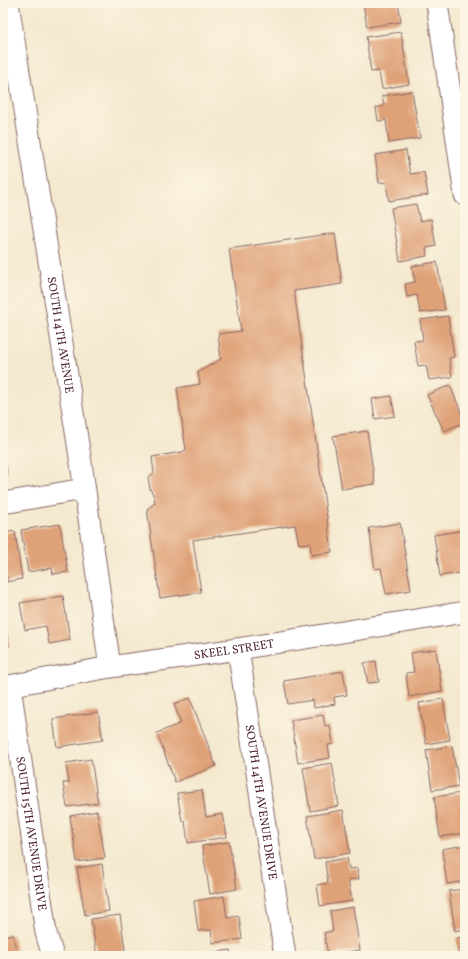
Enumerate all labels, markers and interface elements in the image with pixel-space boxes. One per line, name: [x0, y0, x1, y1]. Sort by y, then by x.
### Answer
street label: SOUTH 14TH AVENUE: [43, 275, 77, 395]
street label: SKEEL STREET: [193, 636, 275, 664]
street label: SOUTH 14TH AVENUE DRIVE: [241, 723, 280, 881]
street label: SOUTH 15TH AVENUE DRIVE: [11, 755, 50, 912]

